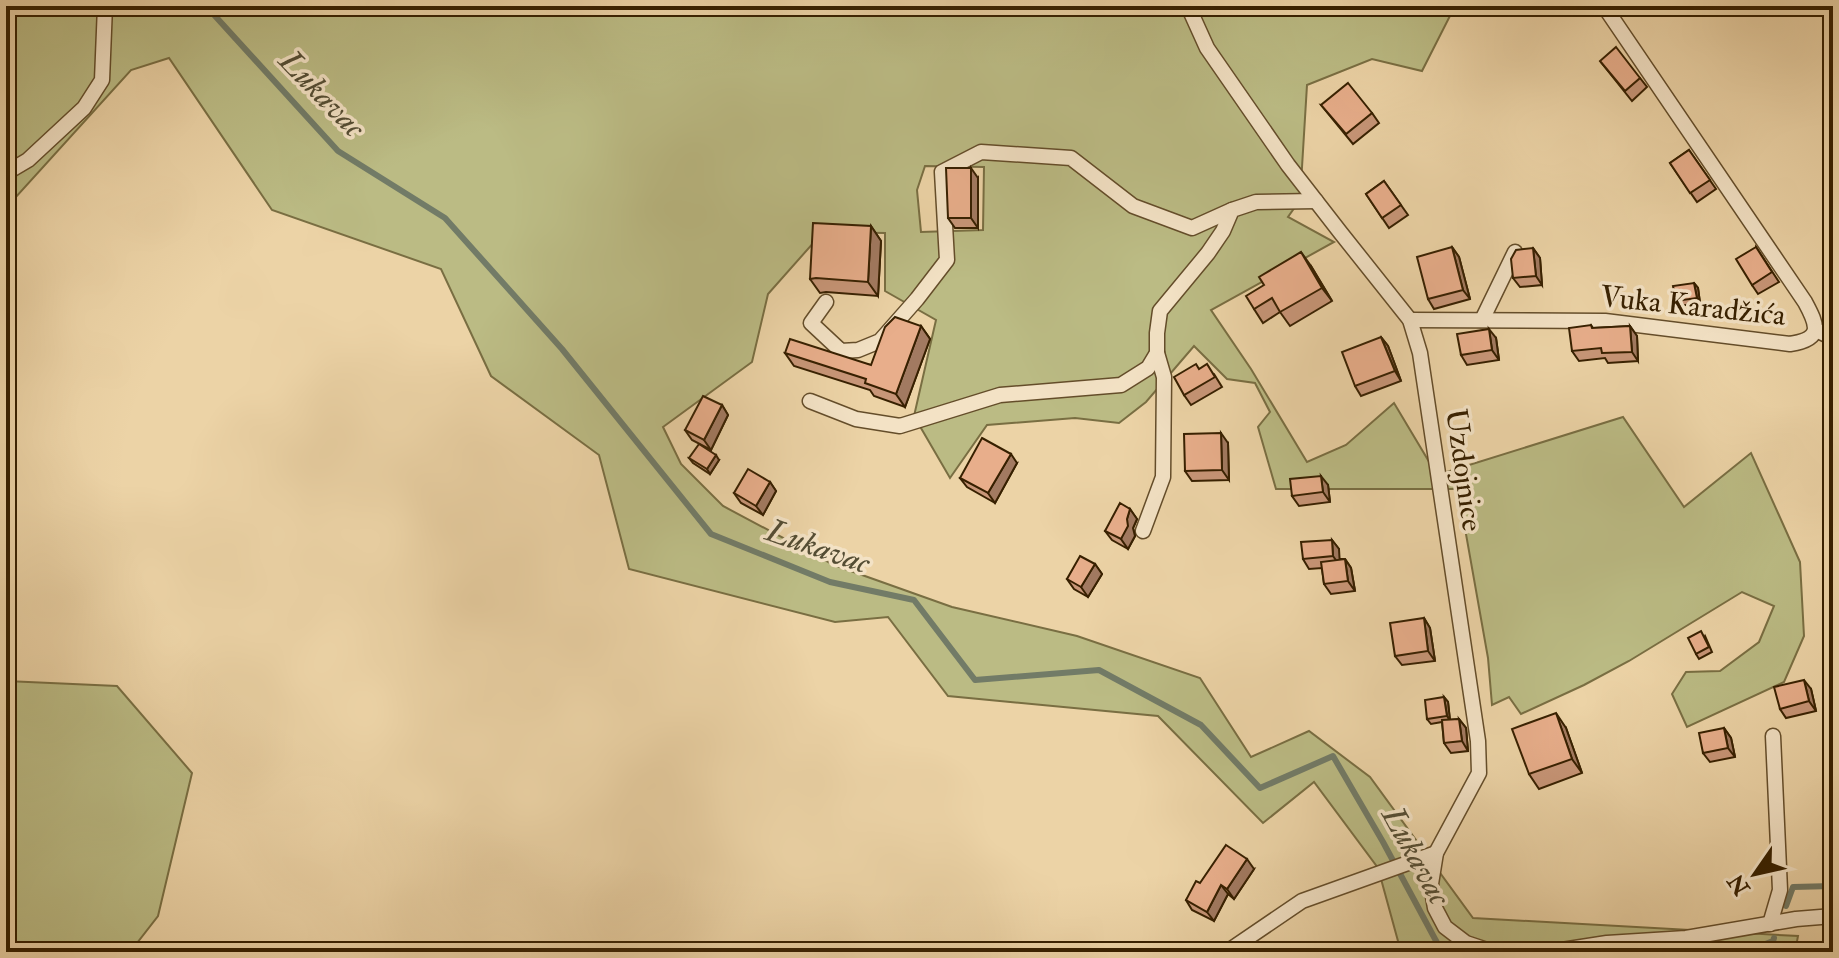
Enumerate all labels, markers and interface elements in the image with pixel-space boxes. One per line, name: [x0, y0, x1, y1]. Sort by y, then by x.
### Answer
water label: Lukavac: [269, 40, 374, 147]
street label: Vuka Karadžića: [1599, 278, 1788, 334]
street label: Uzdojnice: [1437, 406, 1491, 534]
water label: Lukavac: [759, 510, 876, 584]
water label: Lukavac: [1372, 798, 1460, 914]
north arrow: [1715, 834, 1795, 914]
text: N: [1722, 868, 1757, 901]

